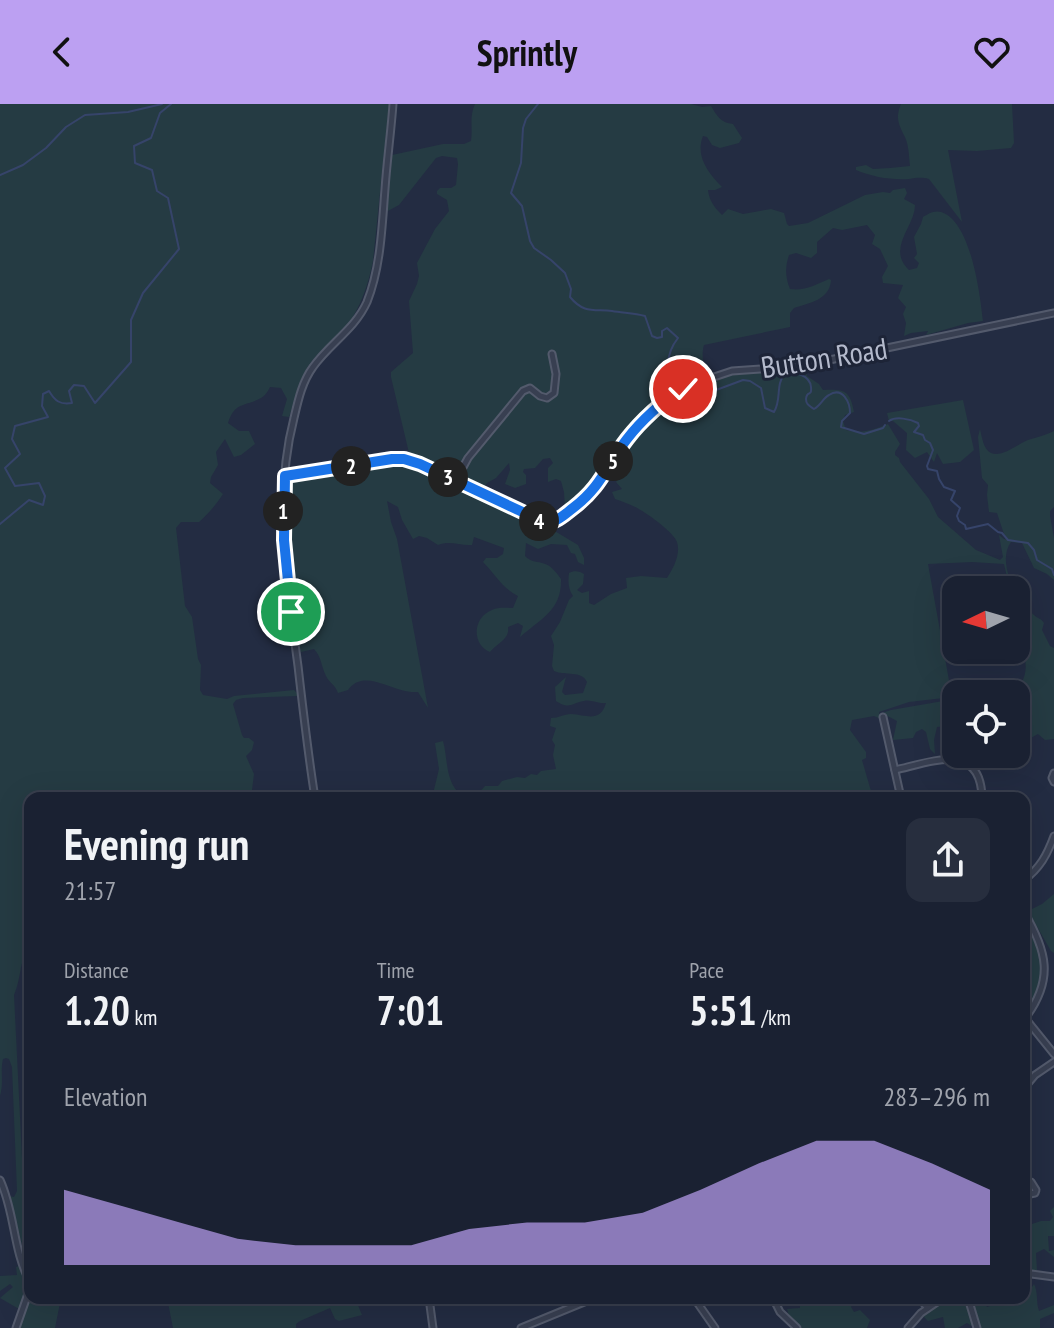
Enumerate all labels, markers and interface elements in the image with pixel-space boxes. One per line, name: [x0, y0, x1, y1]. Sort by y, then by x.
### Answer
text: Sprintly: [477, 29, 577, 76]
icon: back: [40, 30, 84, 74]
icon: heart: [970, 30, 1014, 74]
street label: Button Road: [758, 328, 890, 386]
pin: [649, 355, 717, 423]
icon: check: [661, 367, 705, 411]
pin: 5: [593, 441, 633, 481]
pin: 2: [331, 446, 371, 486]
text: 5: [608, 447, 618, 475]
text: 2: [346, 452, 356, 480]
pin: 3: [428, 457, 468, 497]
text: 3: [443, 463, 453, 491]
pin: 1: [263, 491, 303, 531]
text: 1: [278, 497, 288, 525]
pin: 4: [519, 501, 559, 541]
text: 4: [534, 507, 544, 535]
north arrow: [942, 576, 1030, 664]
map controls: [942, 576, 1030, 768]
pin: [257, 578, 325, 646]
icon: arrive: [269, 590, 313, 634]
button: locate: [942, 680, 1030, 768]
text: Evening run: [64, 815, 249, 872]
button: share: [906, 818, 990, 902]
text: 21:57: [64, 874, 116, 907]
text: Distance: [64, 956, 129, 984]
text: Time: [377, 956, 415, 984]
text: Pace: [689, 956, 724, 984]
text: 1.20: [64, 984, 130, 1036]
text: 7:01: [377, 984, 444, 1036]
text: 5:51: [689, 984, 757, 1036]
text: km: [130, 1003, 157, 1031]
text: /km: [757, 1003, 791, 1031]
text: Elevation: [64, 1080, 147, 1113]
text: 283–296 m: [884, 1080, 990, 1113]

